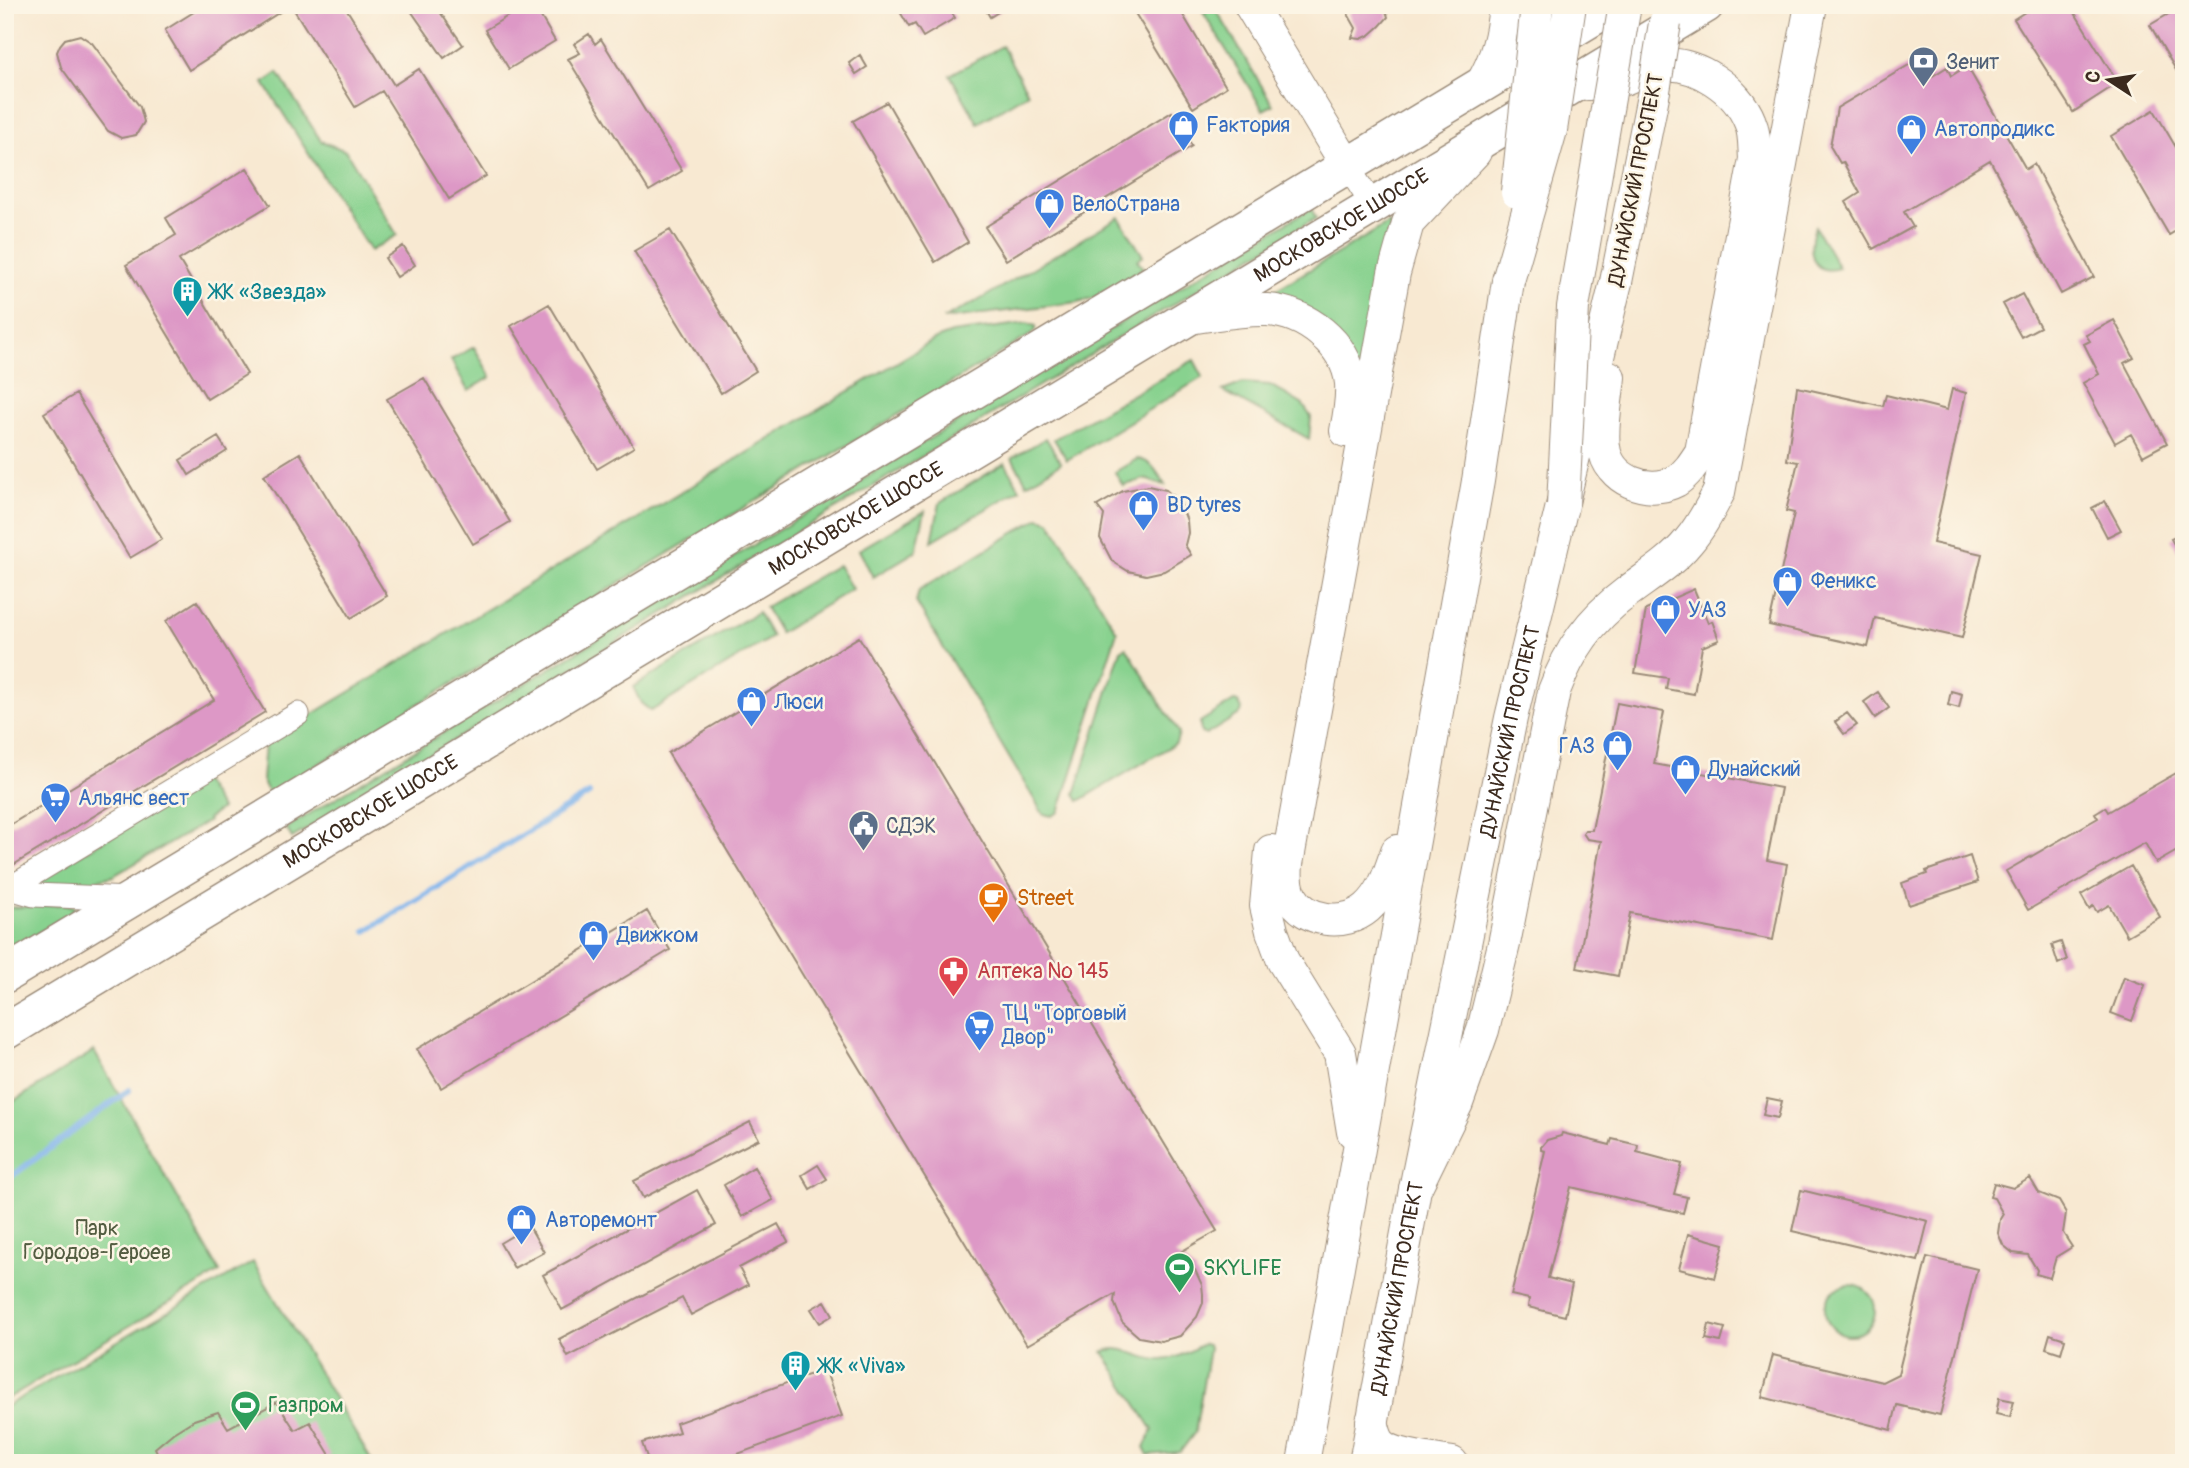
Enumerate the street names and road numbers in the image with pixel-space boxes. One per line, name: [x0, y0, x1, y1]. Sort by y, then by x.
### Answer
street label: ДУНАЙСКИЙ ПРОСПЕКТ: [1602, 71, 1670, 290]
street label: МОСКОВСКОЕ ШОССЕ: [1249, 162, 1434, 288]
street label: МОСКОВСКОЕ ШОССЕ: [763, 455, 949, 581]
street label: ДУНАЙСКИЙ ПРОСПЕКТ: [1473, 622, 1546, 841]
street label: МОСКОВСКОЕ ШОССЕ: [278, 748, 463, 875]
street label: ДУНАЙСКИЙ ПРОСПЕКТ: [1364, 1179, 1430, 1398]

